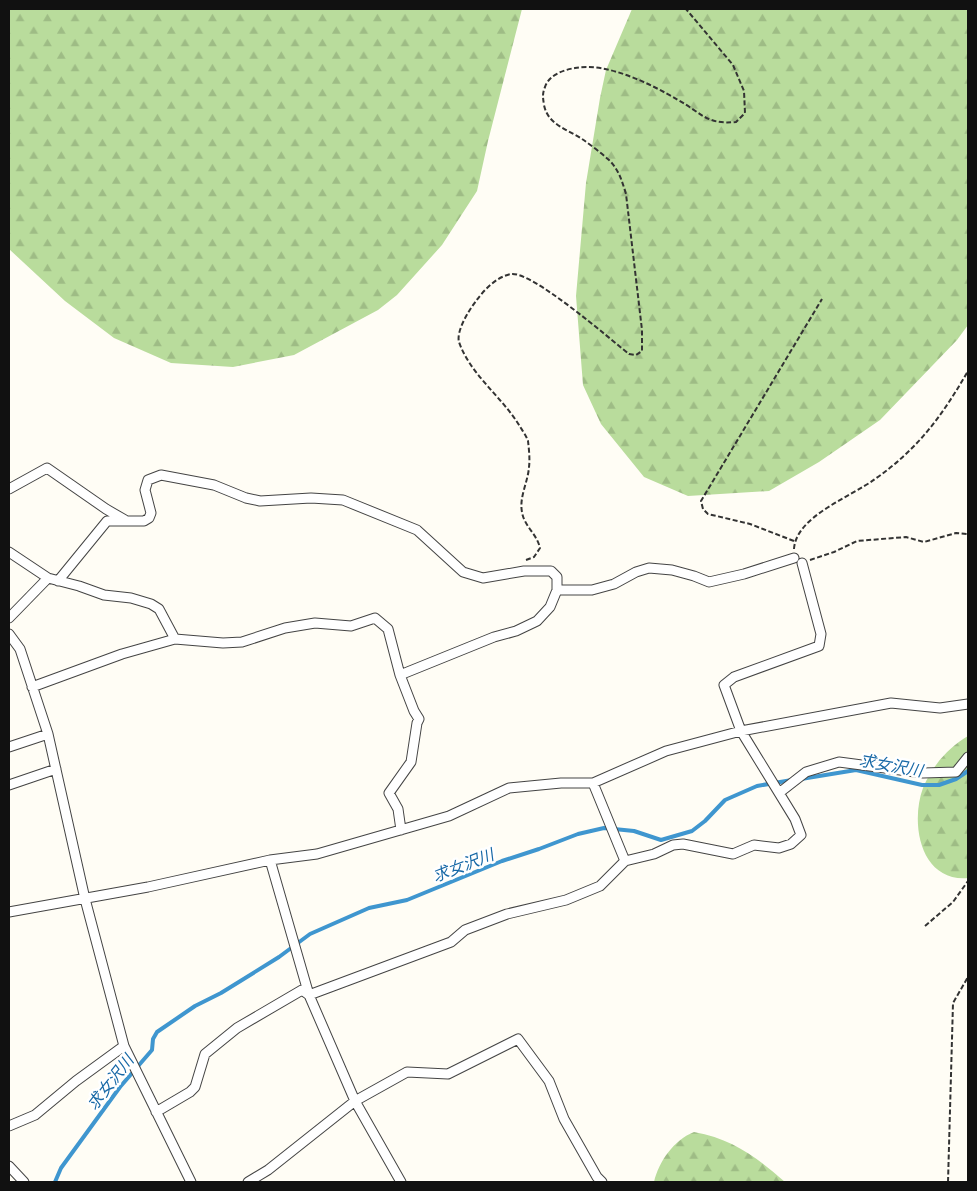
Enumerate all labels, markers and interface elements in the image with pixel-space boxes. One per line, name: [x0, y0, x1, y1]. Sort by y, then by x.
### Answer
water label: 求女沢川: [858, 750, 926, 781]
water label: 求女沢川: [430, 843, 498, 886]
water label: 求女沢川: [82, 1049, 139, 1113]

